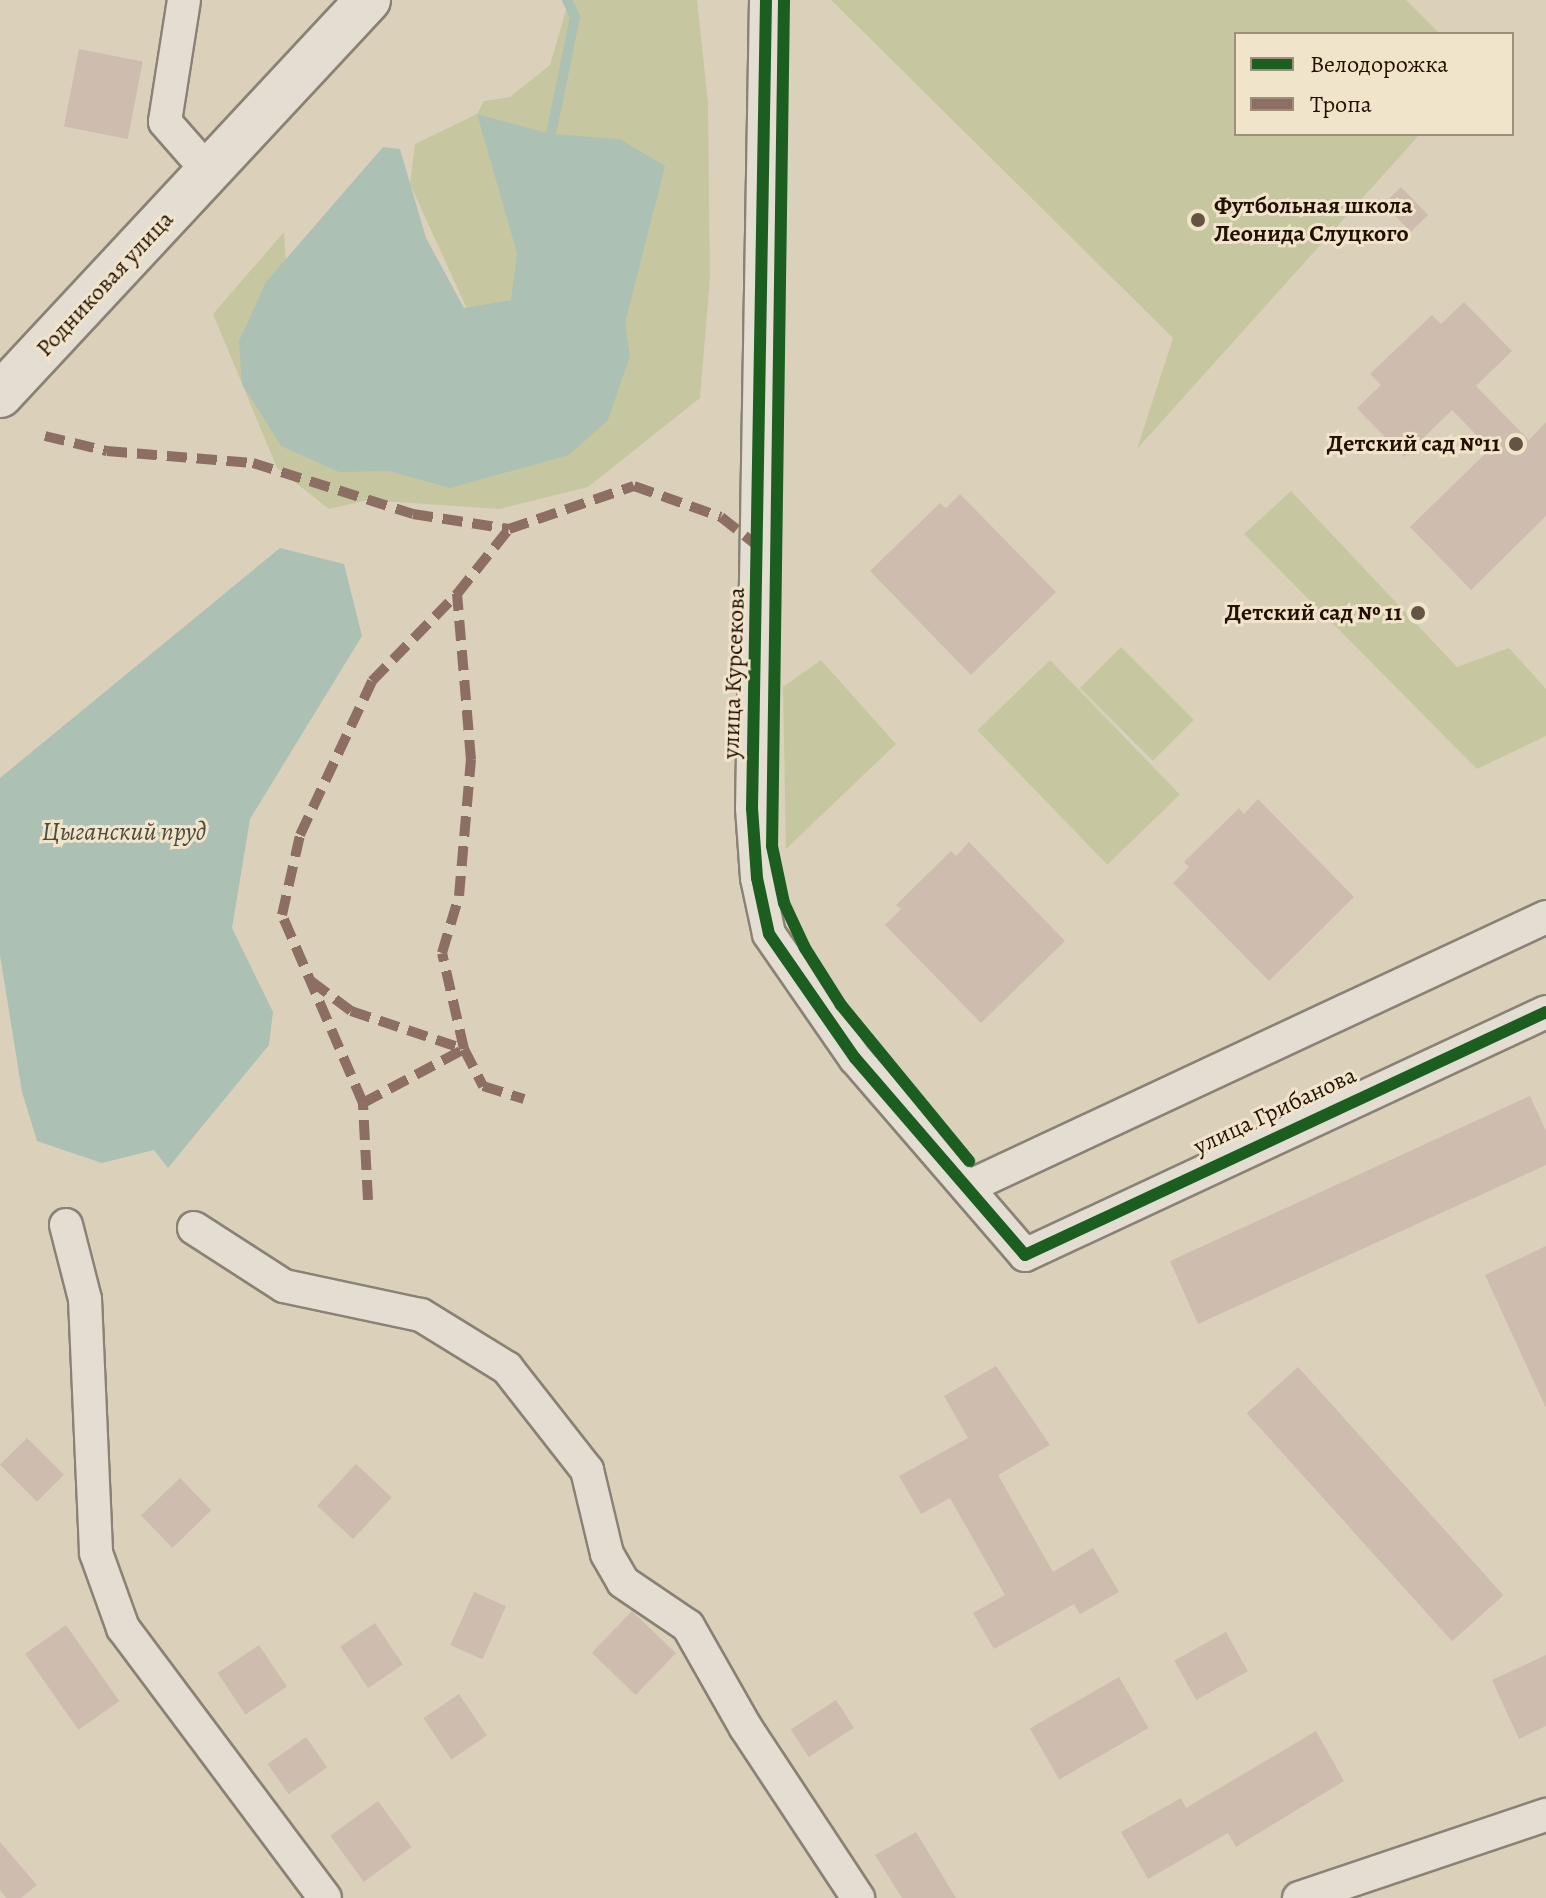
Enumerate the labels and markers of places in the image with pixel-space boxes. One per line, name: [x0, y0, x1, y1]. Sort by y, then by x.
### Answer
place label: Футбольная школа Леонида Слуцкого: [1214, 192, 1413, 248]
marker: Футбольная школа Леонида Слуцкого: [1189, 211, 1207, 229]
place label: Детский сад №11: [1327, 430, 1500, 458]
marker: Детский сад №11: [1507, 435, 1525, 453]
place label: Детский сад № 11: [1225, 599, 1402, 627]
marker: Детский сад № 11: [1409, 604, 1427, 622]

